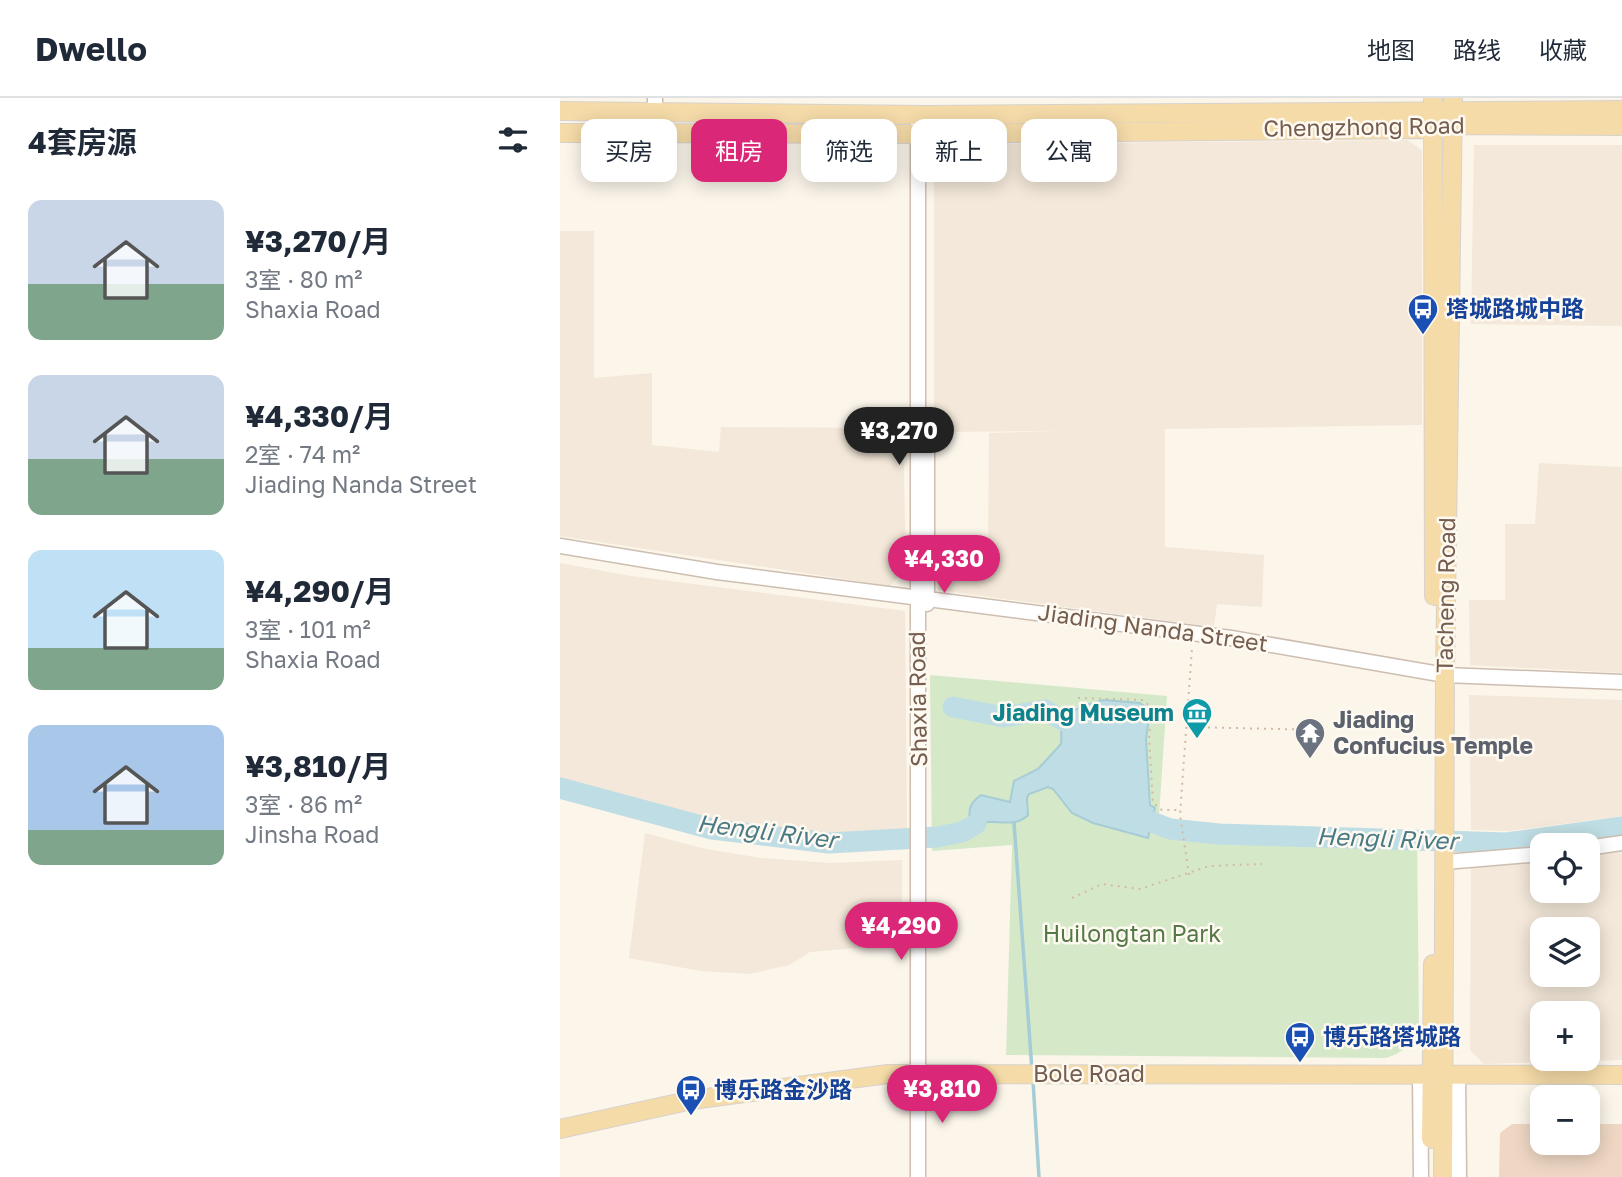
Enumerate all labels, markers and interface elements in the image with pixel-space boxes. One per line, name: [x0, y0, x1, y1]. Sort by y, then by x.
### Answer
text: Dwello: [35, 29, 147, 68]
text: 地图: [1367, 35, 1415, 64]
text: 路线: [1453, 35, 1501, 64]
text: 收藏: [1539, 35, 1587, 64]
street label: Chengzhong Road: [1263, 110, 1465, 142]
chip: 买房: [581, 119, 677, 182]
chip: 租房: [691, 119, 787, 182]
chip: 筛选: [801, 119, 897, 182]
chip: 新上: [911, 119, 1007, 182]
chip: 公寓: [1021, 119, 1117, 182]
icon: filters: [494, 121, 532, 159]
text: 4套房源: [28, 124, 137, 160]
text: ¥3,270/月: [245, 223, 391, 259]
icon: home: [84, 228, 168, 312]
text: 3室 · 80 m²: [245, 265, 363, 293]
bus stop icon: 塔城路城中路: [1406, 292, 1440, 336]
place label: 塔城路城中路: [1446, 294, 1584, 322]
text: Shaxia Road: [245, 295, 381, 323]
text: ¥4,330/月: [245, 398, 394, 434]
icon: home: [84, 403, 168, 487]
pin: ¥3,270: [842, 408, 956, 467]
text: ¥3,270: [860, 416, 938, 444]
text: 2室 · 74 m²: [245, 440, 360, 468]
text: Jiading Nanda Street: [245, 470, 477, 498]
street label: Tacheng Road: [1430, 517, 1460, 673]
pin: ¥4,330: [887, 536, 1001, 595]
text: ¥4,330: [904, 544, 984, 572]
text: ¥4,290/月: [245, 573, 394, 609]
icon: home: [84, 578, 168, 662]
street label: Jiading Nanda Street: [1036, 597, 1270, 657]
text: 3室 · 101 m²: [245, 615, 371, 643]
street label: Shaxia Road: [902, 631, 932, 767]
text: Shaxia Road: [245, 645, 381, 673]
museum icon: Jiading Museum: [1180, 696, 1214, 740]
place label: Jiading Museum: [993, 698, 1174, 726]
place label: Jiading Confucius Temple: [1333, 705, 1533, 759]
temple icon: Jiading Confucius Temple: [1293, 716, 1327, 760]
text: ¥3,810/月: [245, 748, 391, 784]
icon: home: [84, 753, 168, 837]
text: 3室 · 86 m²: [245, 790, 362, 818]
water label: Hengli River: [695, 808, 842, 855]
text: Jinsha Road: [245, 820, 380, 848]
water label: Hengli River: [1316, 821, 1462, 856]
map controls: [1530, 833, 1600, 1155]
button: locate: [1530, 833, 1600, 903]
pin: ¥4,290: [844, 902, 958, 962]
text: ¥4,290: [861, 911, 941, 939]
button: layers: [1530, 917, 1600, 987]
park label: Huilongtan Park: [1043, 919, 1221, 947]
button: +: [1530, 1001, 1600, 1071]
bus stop icon: 博乐路塔城路: [1283, 1020, 1317, 1064]
place label: 博乐路塔城路: [1323, 1022, 1461, 1050]
street label: Bole Road: [1033, 1059, 1145, 1087]
pin: ¥3,810: [885, 1066, 999, 1125]
bus stop icon: 博乐路金沙路: [674, 1073, 708, 1117]
text: ¥3,810: [903, 1074, 981, 1102]
place label: 博乐路金沙路: [714, 1075, 852, 1103]
button: −: [1530, 1085, 1600, 1155]

